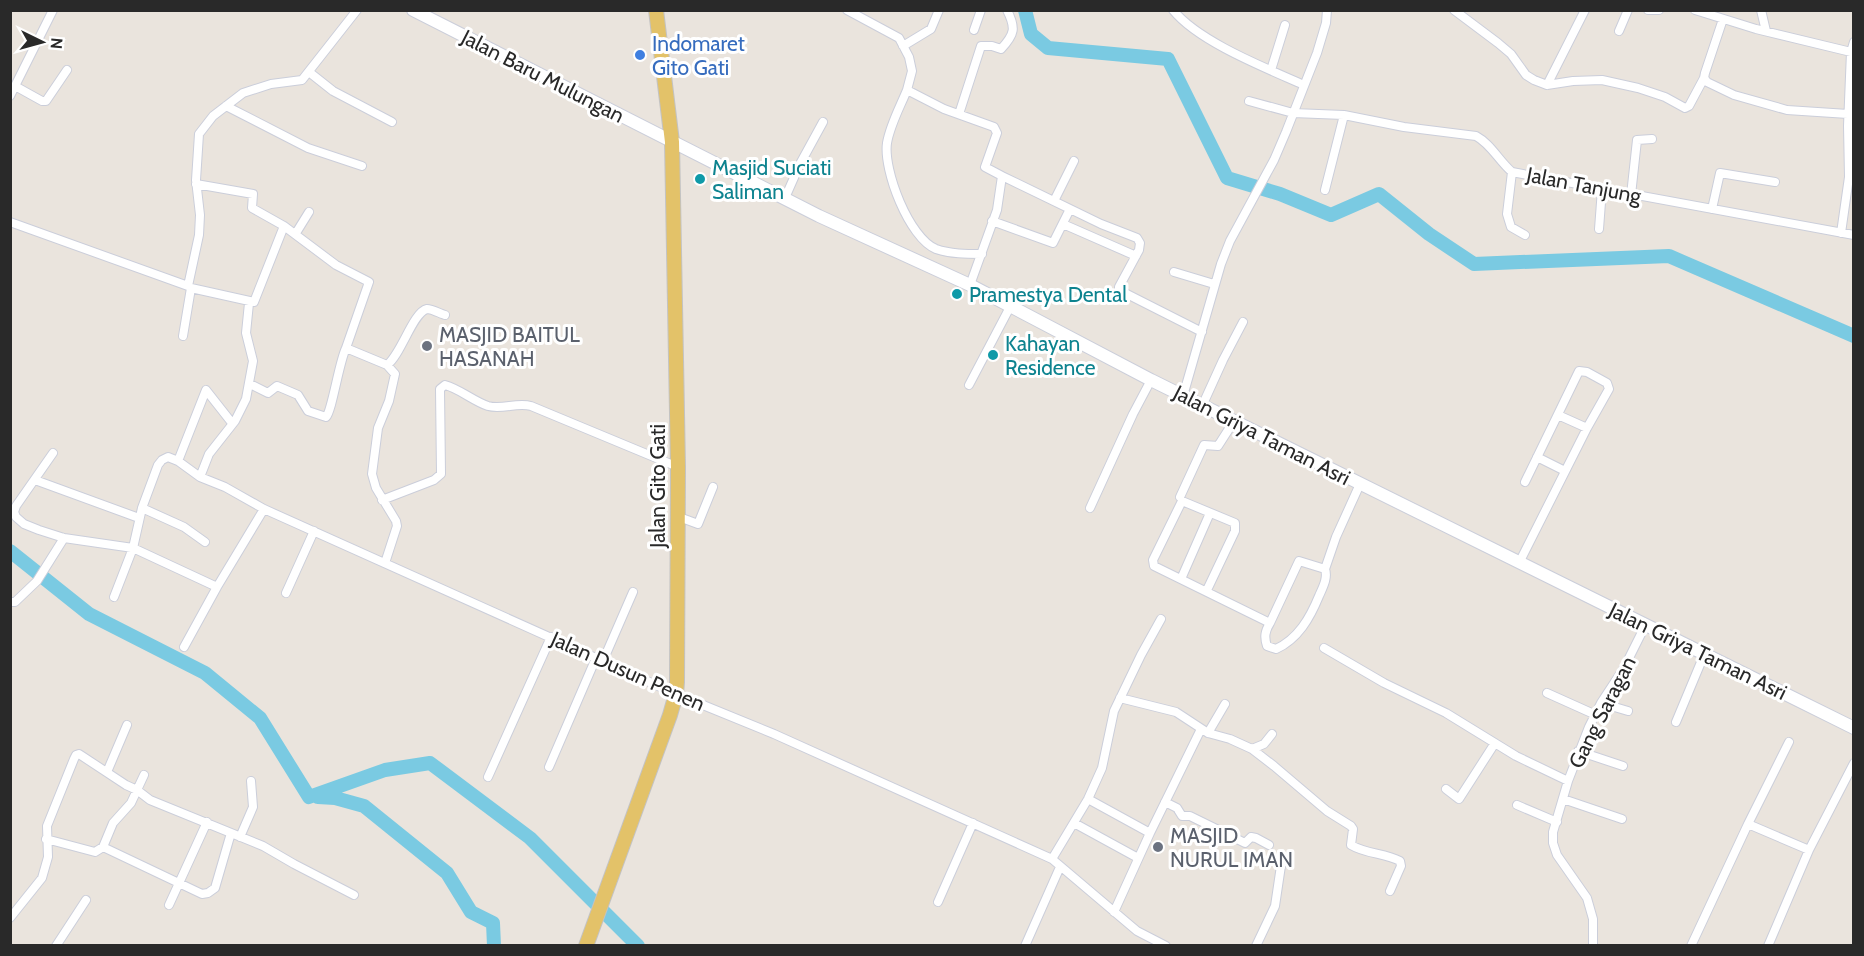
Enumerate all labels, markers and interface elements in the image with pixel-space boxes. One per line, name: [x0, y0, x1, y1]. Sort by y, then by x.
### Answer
north arrow: [12, 12, 72, 72]
street label: Jalan Baru Mulungan: [456, 24, 629, 128]
place label: Indomaret Gito Gati: [652, 31, 745, 80]
text: N: [46, 37, 66, 50]
marker: Indomaret Gito Gati: [633, 48, 647, 62]
place label: Masjid Suciati Saliman: [712, 155, 832, 204]
street label: Jalan Tanjung: [1523, 161, 1644, 209]
marker: Masjid Suciati Saliman: [693, 172, 707, 186]
place label: Pramestya Dental: [969, 282, 1127, 307]
marker: Pramestya Dental: [950, 287, 964, 301]
place label: MASJID BAITUL HASANAH: [439, 322, 580, 371]
place label: Kahayan Residence: [1005, 331, 1096, 380]
marker: MASJID BAITUL HASANAH: [420, 339, 434, 353]
marker: Kahayan Residence: [986, 348, 1000, 362]
street label: Jalan Griya Taman Asri: [1169, 379, 1354, 490]
street label: Jalan Gito Gati: [645, 424, 670, 549]
street label: Jalan Griya Taman Asri: [1604, 597, 1791, 705]
street label: Jalan Dusun Penen: [546, 625, 709, 716]
street label: Gang Saragan: [1563, 652, 1641, 772]
place label: MASJID NURUL IMAN: [1170, 823, 1293, 872]
marker: MASJID NURUL IMAN: [1151, 840, 1165, 854]

